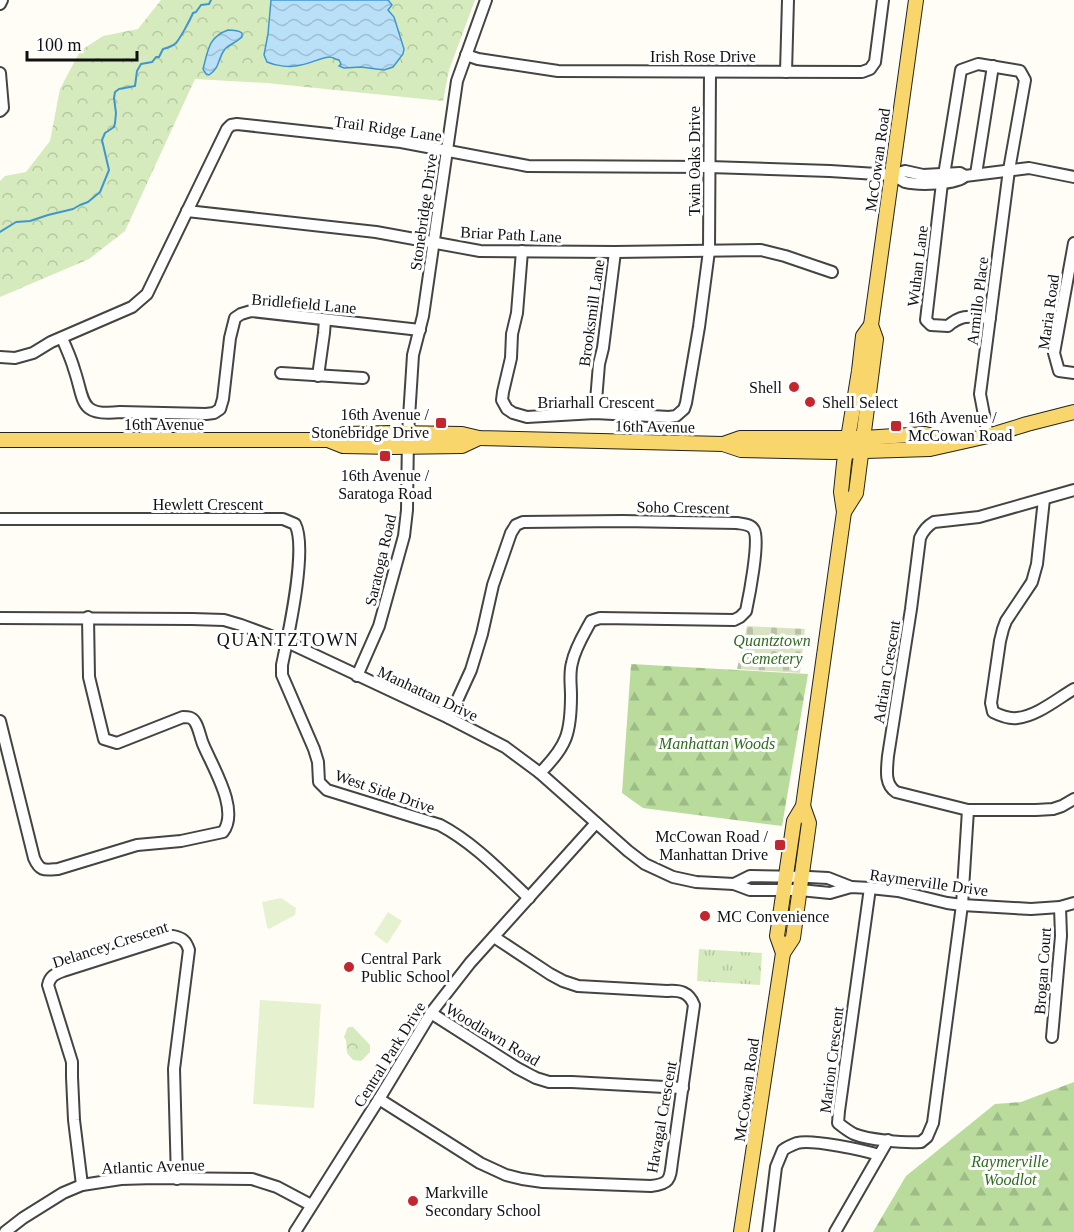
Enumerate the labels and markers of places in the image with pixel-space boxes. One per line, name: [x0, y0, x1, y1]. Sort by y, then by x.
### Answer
place label: Shell: [749, 379, 783, 396]
marker: Shell: [787, 380, 801, 394]
place label: Shell Select: [822, 394, 899, 411]
marker: Shell Select: [803, 395, 817, 409]
place label: 16th Avenue / Stonebridge Drive: [311, 406, 430, 442]
place label: 16th Avenue / McCowan Road: [908, 409, 1012, 444]
marker: 16th Avenue / Stonebridge Drive: [434, 416, 448, 430]
marker: 16th Avenue / McCowan Road: [889, 419, 903, 433]
marker: 16th Avenue / Saratoga Road: [378, 449, 392, 463]
place label: 16th Avenue / Saratoga Road: [338, 467, 432, 503]
place label: McCowan Road / Manhattan Drive: [655, 828, 769, 863]
marker: McCowan Road / Manhattan Drive: [773, 838, 787, 852]
place label: MC Convenience: [717, 908, 829, 925]
marker: MC Convenience: [698, 909, 712, 923]
place label: Central Park Public School: [361, 950, 451, 985]
marker: Central Park Public School: [342, 960, 356, 974]
place label: Markville Secondary School: [425, 1184, 542, 1220]
marker: Markville Secondary School: [406, 1194, 420, 1208]

